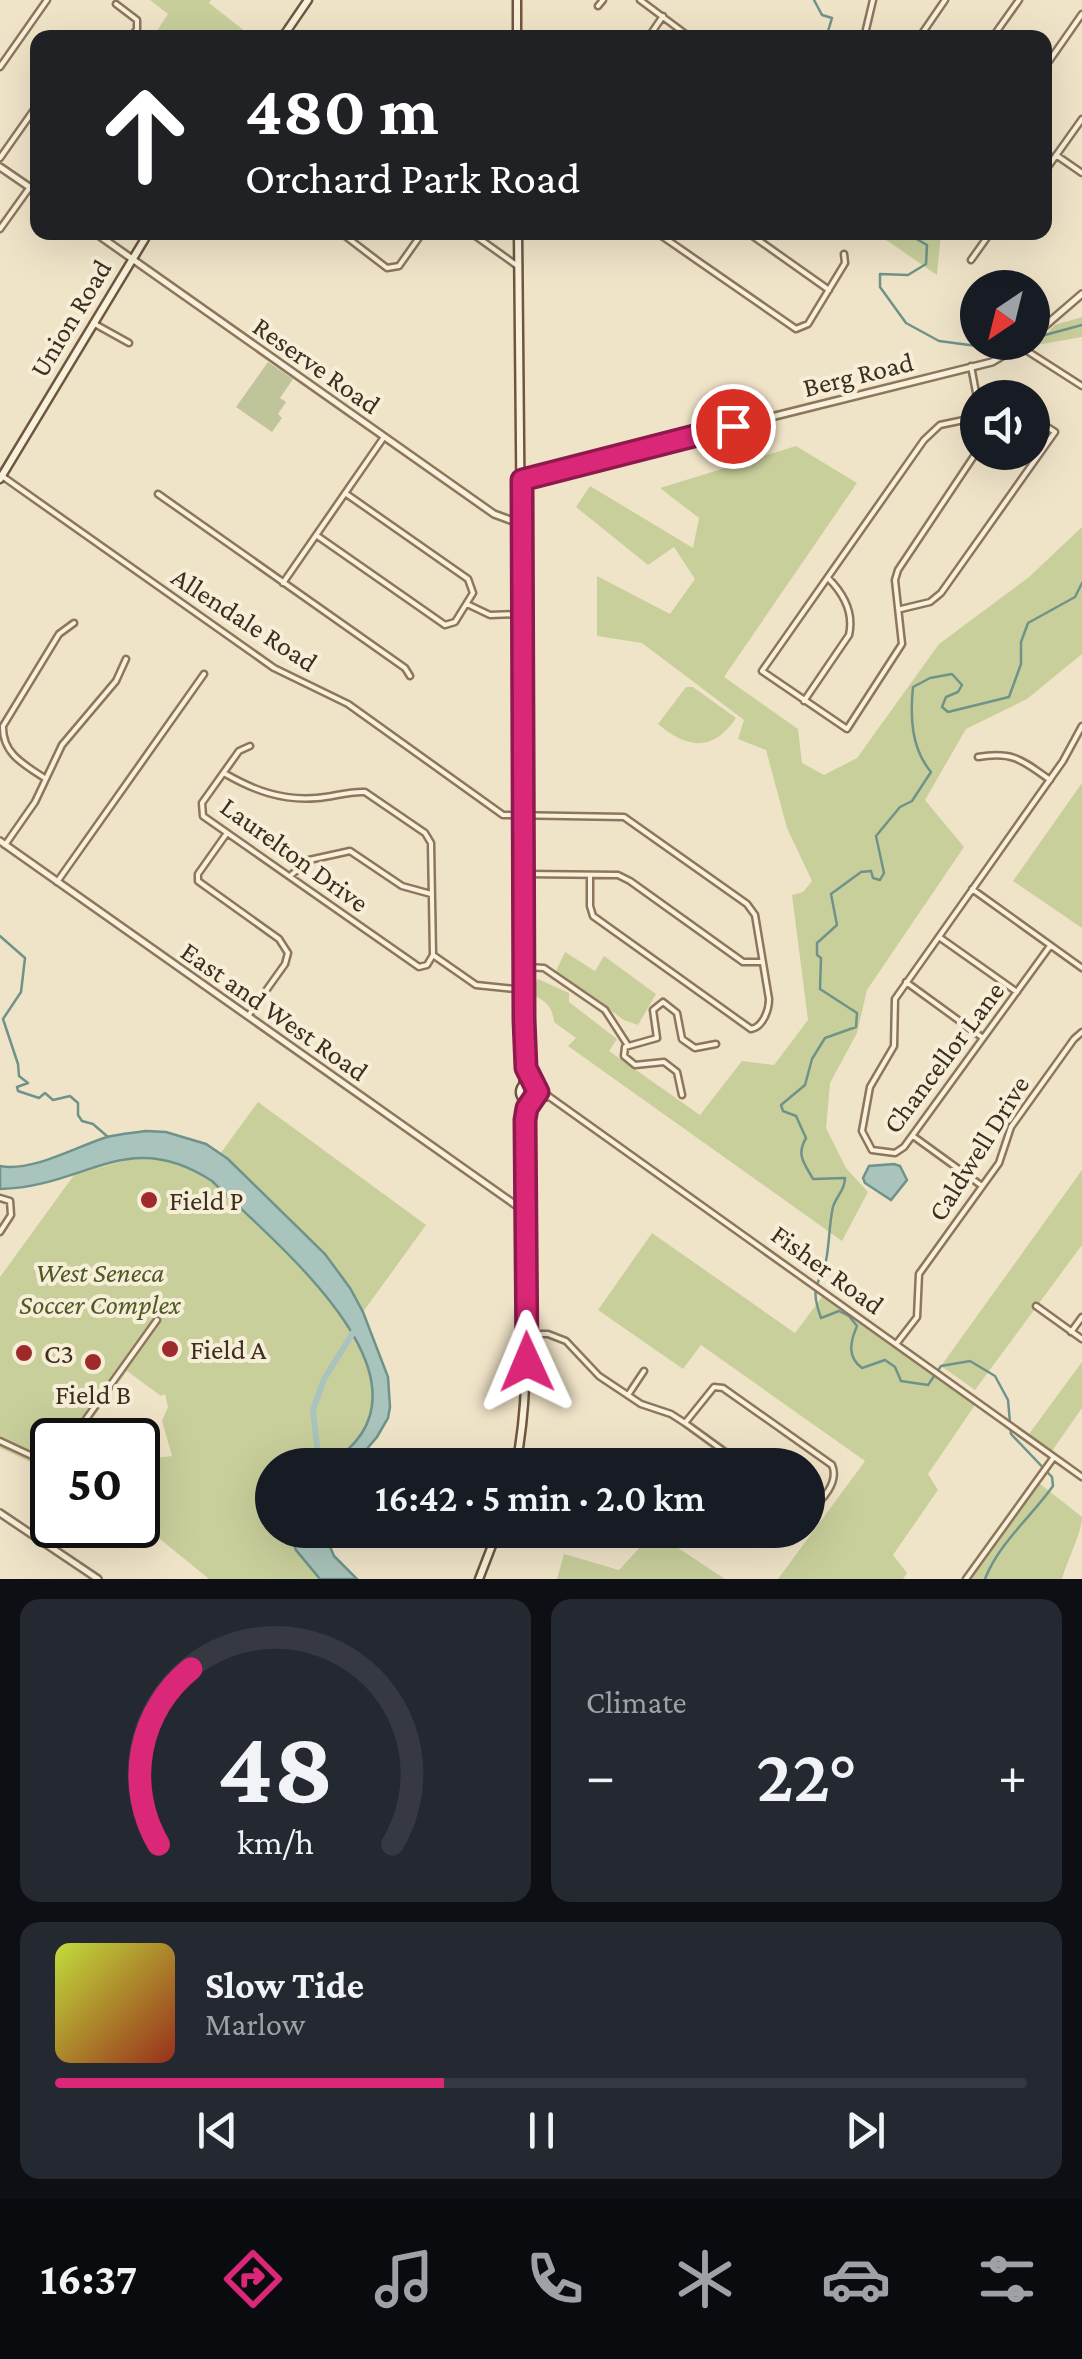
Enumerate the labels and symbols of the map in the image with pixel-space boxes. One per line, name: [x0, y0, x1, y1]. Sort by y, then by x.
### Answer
street label: Union Road: [23, 254, 118, 383]
north arrow: [960, 270, 1050, 360]
street label: Reserve Road: [247, 310, 386, 421]
street label: Berg Road: [800, 346, 917, 403]
pin: [691, 384, 776, 469]
street label: Allendale Road: [166, 561, 324, 678]
street label: Laurelton Drive: [215, 790, 375, 918]
street label: East and West Road: [175, 935, 374, 1088]
street label: Chancellor Lane: [876, 976, 1010, 1139]
street label: Caldwell Drive: [922, 1070, 1035, 1226]
place label: Field P: [169, 1185, 244, 1216]
marker: Field P: [138, 1189, 160, 1211]
street label: Fisher Road: [765, 1218, 890, 1321]
park label: West Seneca Soccer Complex: [19, 1257, 182, 1320]
position arrow: [475, 1310, 579, 1414]
place label: Field A: [190, 1334, 267, 1365]
place label: C3: [44, 1338, 74, 1369]
marker: Field A: [159, 1338, 181, 1360]
marker: C3: [13, 1342, 35, 1364]
marker: Field B: [82, 1351, 104, 1373]
place label: Field B: [55, 1379, 131, 1410]
speed limit sign: 50: [30, 1418, 160, 1548]

